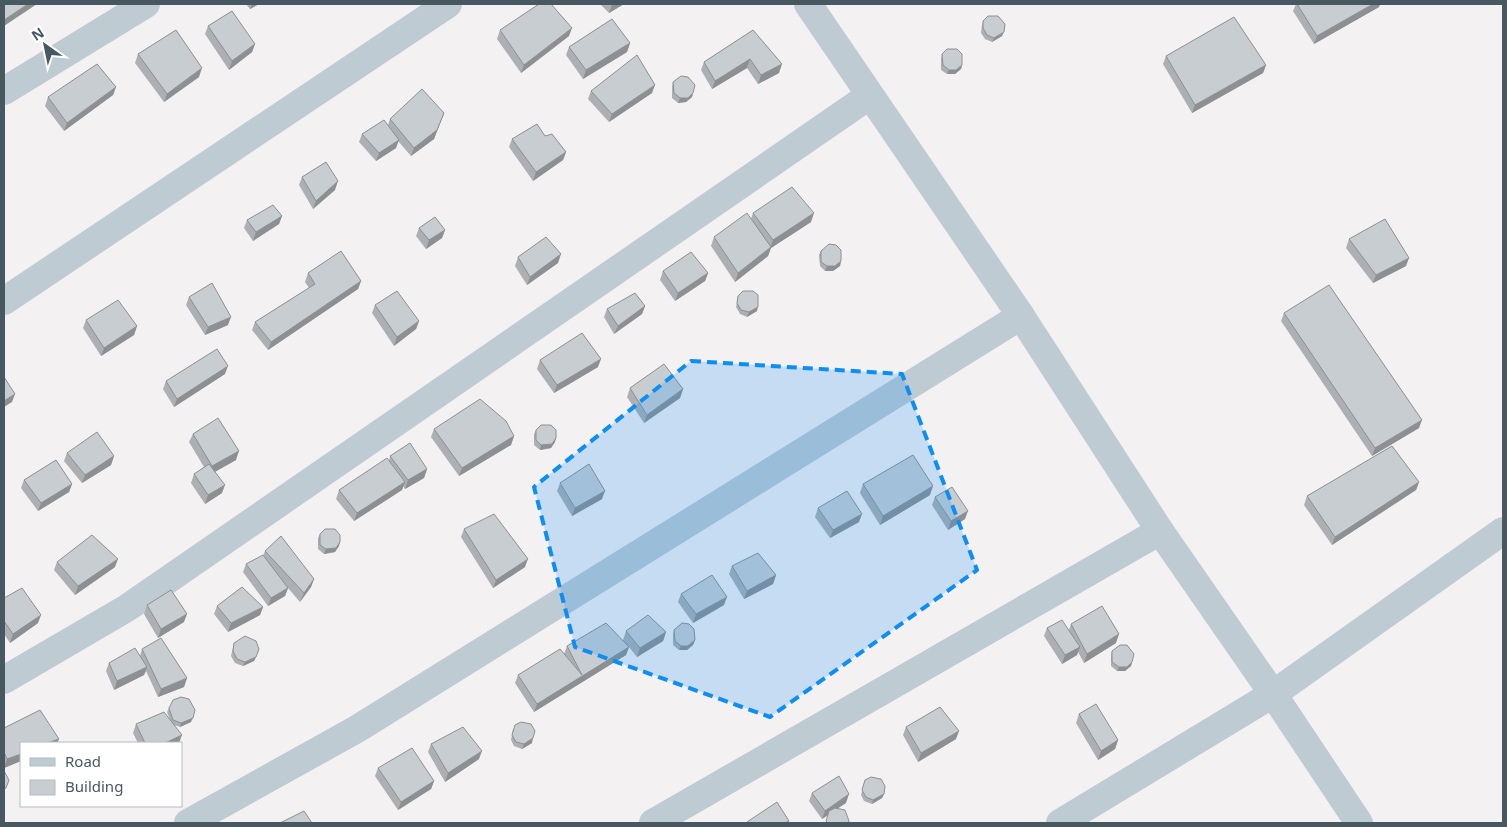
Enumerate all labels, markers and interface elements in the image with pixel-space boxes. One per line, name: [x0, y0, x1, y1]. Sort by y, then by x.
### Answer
north arrow: [20, 20, 70, 70]
text: N: [28, 23, 48, 45]
legend: [20, 742, 182, 807]
text: Road: [65, 751, 101, 771]
text: Building: [65, 776, 123, 796]

